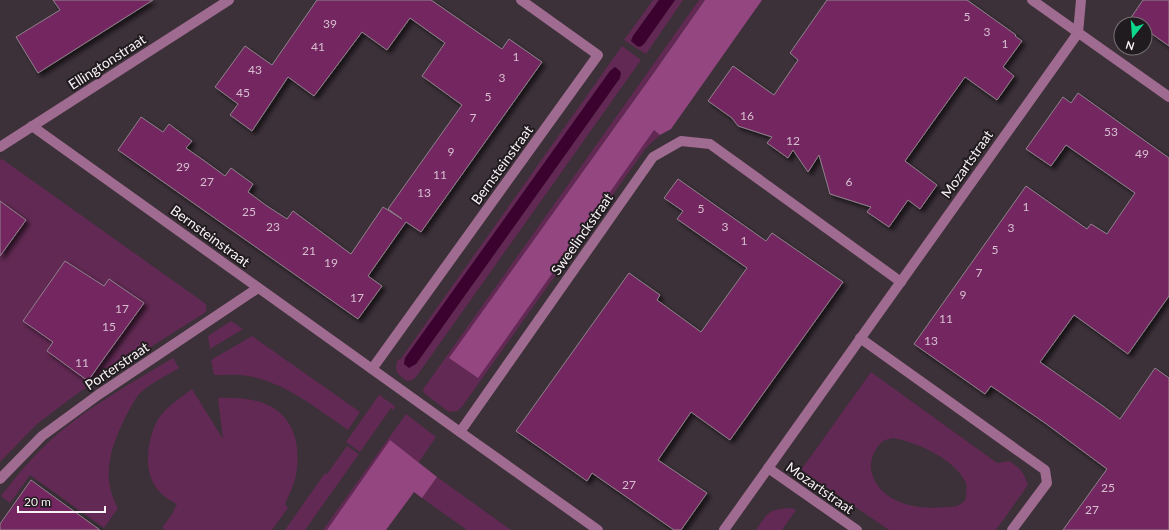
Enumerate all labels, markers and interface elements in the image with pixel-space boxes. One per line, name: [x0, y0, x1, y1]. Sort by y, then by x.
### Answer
house number: 5: [964, 9, 971, 24]
house number: 39: [323, 16, 337, 31]
north arrow: [1113, 16, 1153, 56]
house number: 3: [984, 24, 991, 39]
street label: Ellingtonstraat: [65, 30, 149, 93]
house number: 1: [1002, 36, 1009, 51]
house number: 41: [311, 39, 325, 54]
text: N: [1124, 39, 1136, 53]
house number: 1: [513, 49, 520, 64]
house number: 43: [248, 62, 262, 77]
house number: 3: [499, 70, 506, 85]
house number: 45: [236, 85, 250, 100]
house number: 5: [485, 89, 492, 104]
house number: 16: [740, 108, 754, 123]
house number: 7: [470, 110, 477, 125]
street label: Bernsteinstraat: [467, 122, 536, 208]
house number: 53: [1104, 124, 1118, 139]
street label: Mozartstraat: [937, 127, 996, 201]
house number: 12: [786, 133, 800, 148]
house number: 9: [448, 144, 455, 159]
house number: 49: [1135, 146, 1149, 161]
house number: 29: [176, 159, 190, 174]
house number: 11: [433, 167, 447, 182]
house number: 27: [200, 174, 214, 189]
house number: 6: [846, 174, 853, 189]
house number: 13: [417, 185, 431, 200]
street label: Sweelinckstraat: [547, 189, 616, 278]
house number: 1: [1023, 199, 1030, 214]
street label: Bernsteinstraat: [167, 201, 253, 270]
house number: 5: [698, 201, 705, 216]
house number: 25: [242, 204, 256, 219]
house number: 23: [266, 219, 280, 234]
house number: 3: [722, 219, 729, 234]
house number: 3: [1008, 220, 1015, 235]
house number: 1: [741, 233, 748, 248]
house number: 5: [992, 242, 999, 257]
house number: 21: [302, 243, 316, 258]
house number: 19: [324, 255, 338, 270]
house number: 7: [976, 265, 983, 280]
house number: 9: [960, 287, 967, 302]
house number: 17: [350, 290, 364, 305]
house number: 17: [115, 301, 129, 316]
house number: 11: [939, 311, 953, 326]
house number: 15: [102, 319, 116, 334]
house number: 13: [924, 333, 938, 348]
street label: Porterstraat: [82, 338, 152, 393]
house number: 11: [75, 355, 89, 370]
street label: Mozartstraat: [783, 458, 857, 517]
house number: 27: [622, 477, 636, 492]
house number: 25: [1101, 480, 1115, 495]
scale bar: [18, 488, 105, 514]
text: 20 m: [24, 494, 51, 509]
house number: 27: [1085, 502, 1099, 517]

